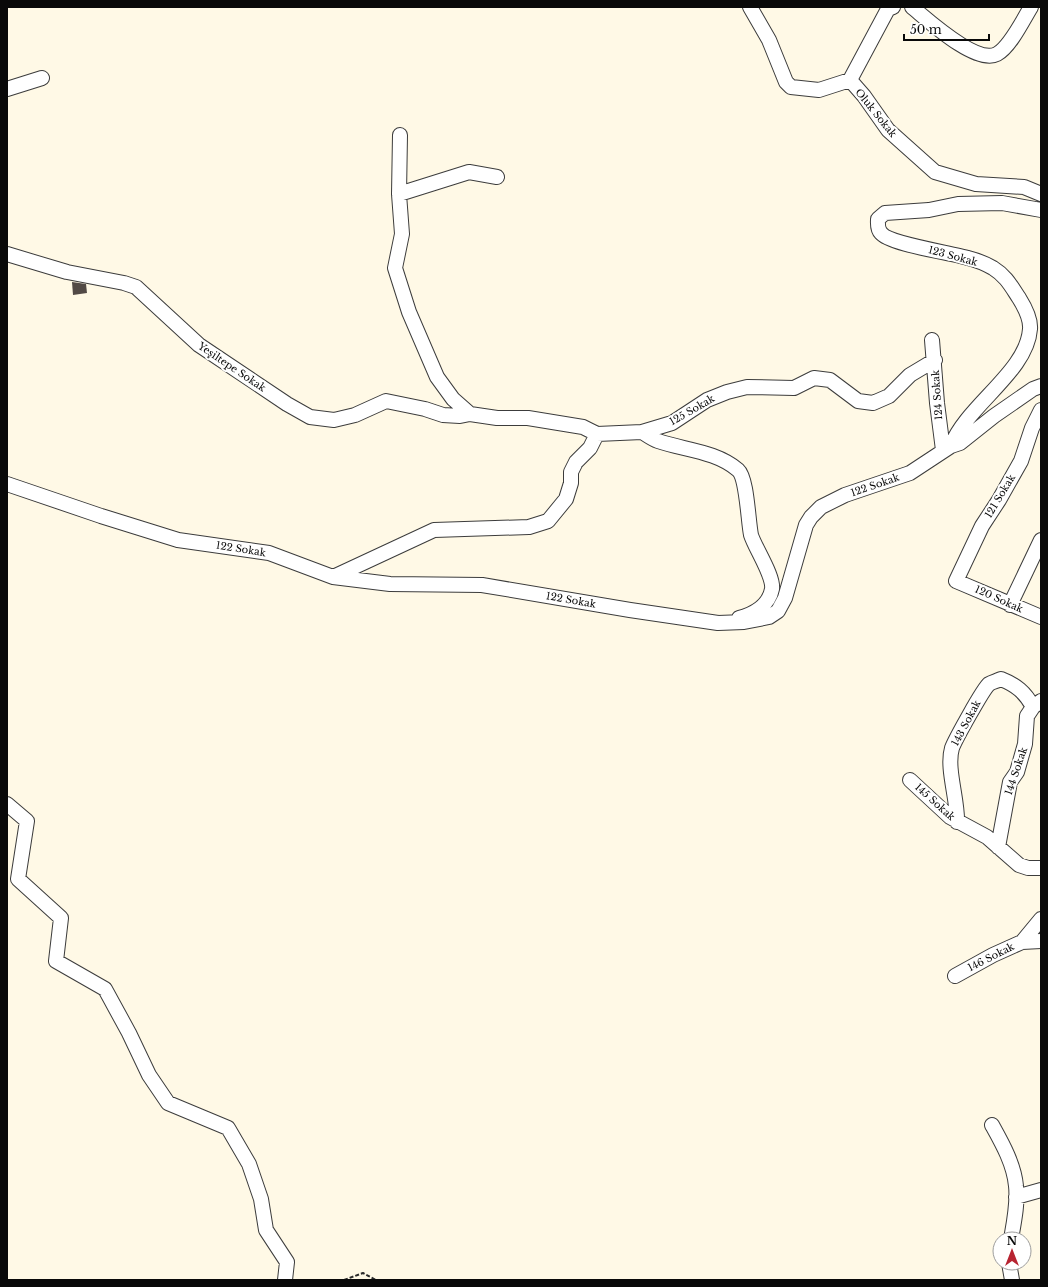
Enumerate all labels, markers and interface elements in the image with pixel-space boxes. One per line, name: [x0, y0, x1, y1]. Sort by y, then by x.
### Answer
scale bar: [904, 16, 989, 42]
text: 50 m: [910, 22, 942, 37]
street label: Oluk Sokak: [852, 86, 900, 141]
street label: 123 Sokak: [927, 243, 980, 269]
street label: Yeşiltepe Sokak: [195, 339, 269, 395]
street label: 124 Sokak: [929, 369, 945, 420]
street label: 125 Sokak: [667, 391, 718, 428]
street label: 122 Sokak: [849, 470, 902, 499]
street label: 121 Sokak: [982, 471, 1019, 520]
street label: 122 Sokak: [215, 539, 268, 560]
street label: 120 Sokak: [973, 583, 1026, 616]
street label: 122 Sokak: [545, 589, 598, 611]
street label: 143 Sokak: [948, 697, 984, 748]
street label: 144 Sokak: [1002, 745, 1031, 797]
street label: 145 Sokak: [912, 781, 958, 824]
street label: 146 Sokak: [966, 939, 1017, 974]
north arrow: [992, 1231, 1032, 1271]
text: N: [1007, 1234, 1018, 1248]

